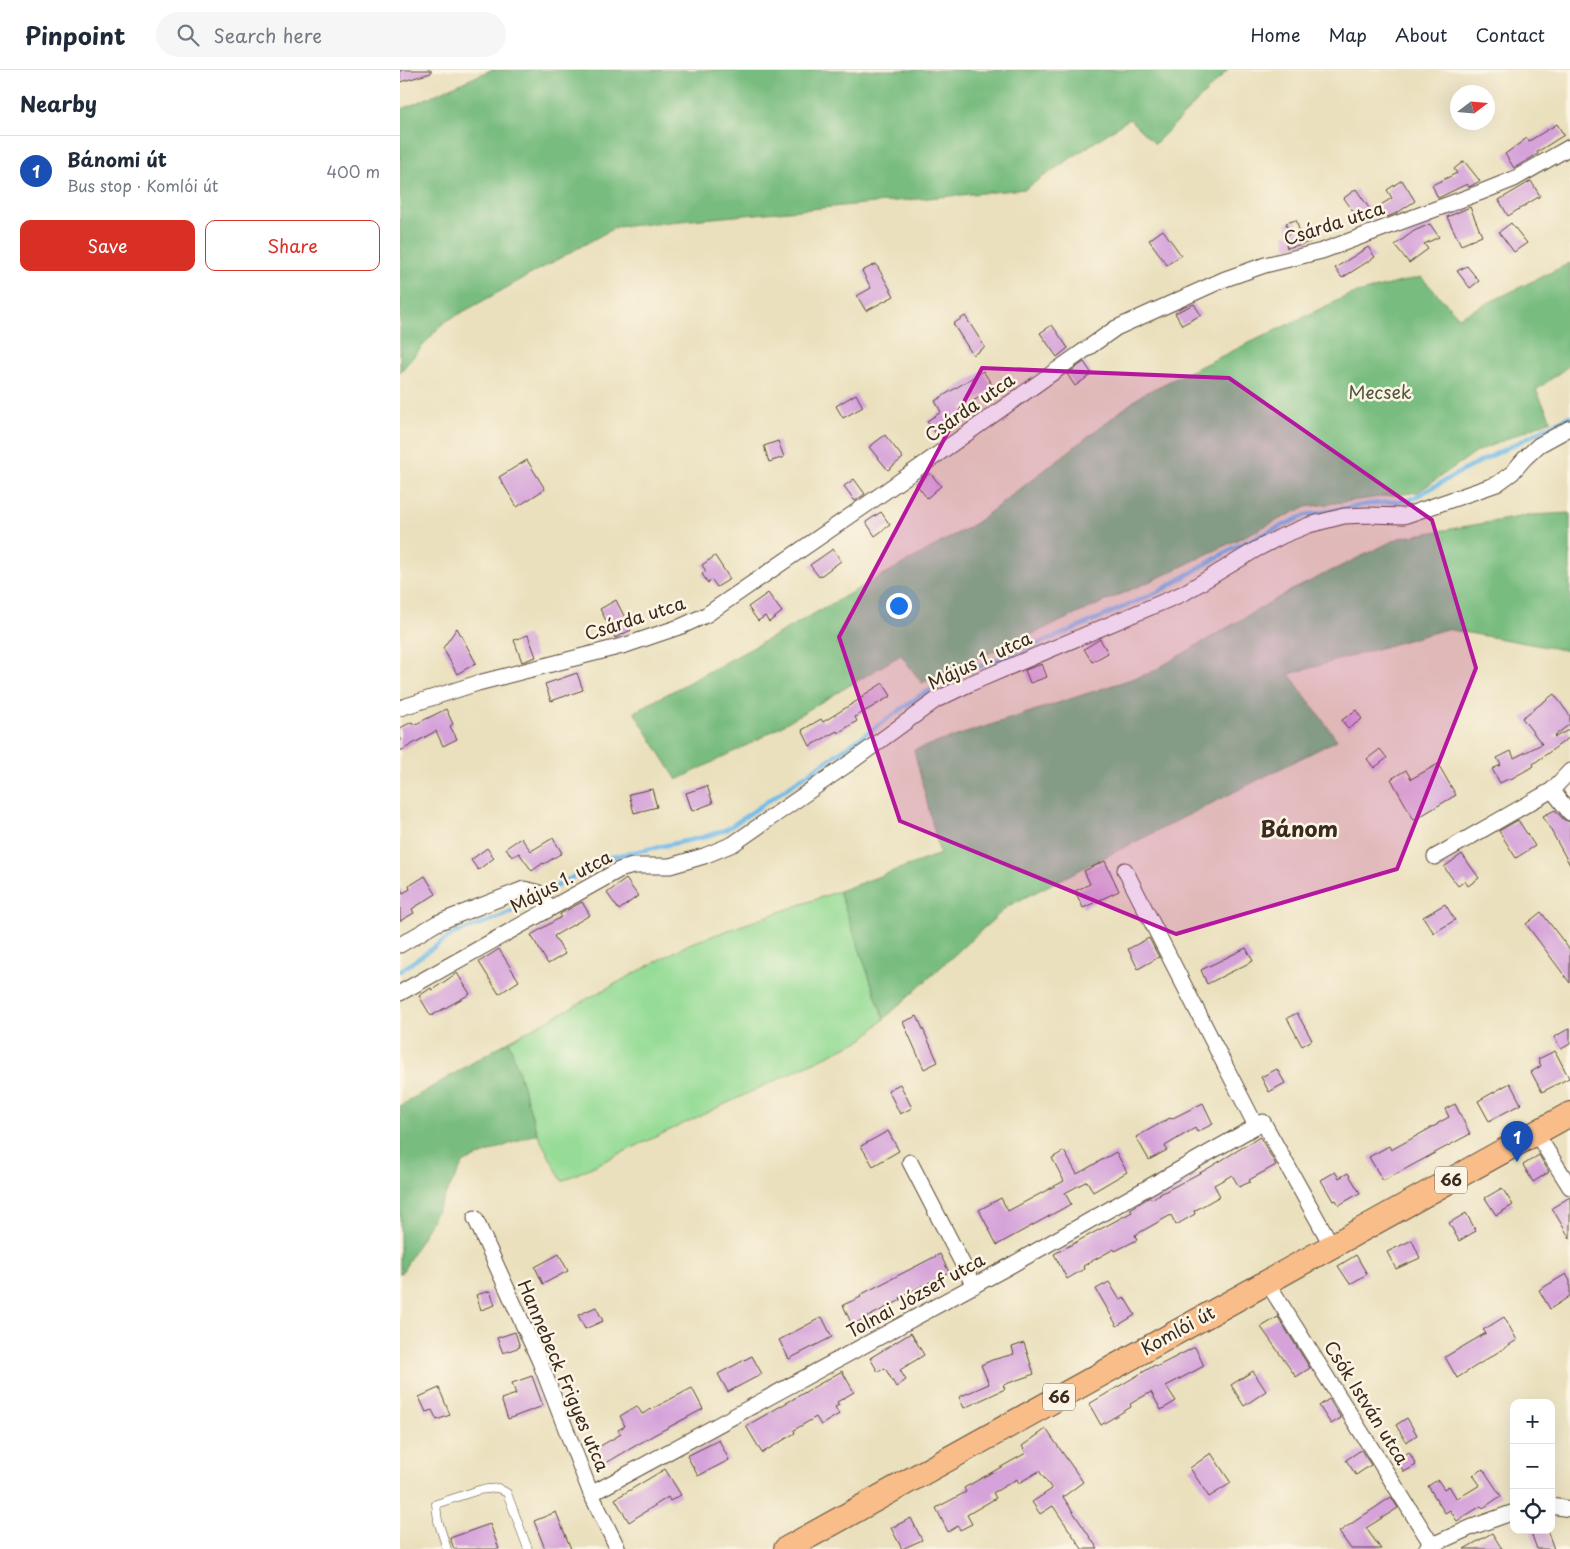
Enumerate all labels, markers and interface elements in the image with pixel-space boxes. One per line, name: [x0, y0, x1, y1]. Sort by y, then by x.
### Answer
search box: [156, 12, 506, 57]
text: Pinpoint: [25, 17, 126, 53]
icon: search: [174, 21, 202, 49]
text: Search here: [214, 21, 322, 49]
text: Home: [1250, 21, 1300, 48]
text: Map: [1328, 21, 1367, 48]
text: About: [1395, 21, 1447, 48]
text: Contact: [1475, 21, 1545, 48]
north arrow: [1450, 85, 1495, 130]
text: Nearby: [20, 87, 97, 119]
text: Bánomi út: [67, 145, 167, 173]
text: 1: [32, 159, 40, 183]
text: 400 m: [327, 159, 380, 183]
text: Bus stop · Komlói út: [67, 173, 218, 197]
street label: Csárda utca: [1280, 193, 1388, 252]
button: Save: [20, 220, 195, 271]
button: Share: [205, 220, 380, 271]
street label: Csárda utca: [919, 365, 1020, 448]
park label: Mecsek: [1348, 378, 1412, 405]
street label: Csárda utca: [581, 588, 689, 647]
your location: [886, 593, 912, 619]
street label: Május 1. utca: [923, 623, 1036, 696]
district label: Bánom: [1260, 811, 1338, 844]
street label: Május 1. utca: [505, 842, 617, 919]
pin: 1: [1501, 1121, 1533, 1162]
road number: 66: [1435, 1166, 1467, 1194]
street label: Tolnai József utca: [841, 1245, 990, 1344]
street label: Hannebeck Frigyes utca: [512, 1275, 617, 1476]
street label: Komlói út: [1135, 1298, 1219, 1361]
street label: Csók István utca: [1318, 1335, 1417, 1470]
road number: 66: [1043, 1384, 1075, 1410]
map controls: [1510, 1399, 1555, 1534]
button: +: [1510, 1399, 1555, 1444]
button: −: [1510, 1444, 1555, 1489]
button: locate: [1510, 1489, 1555, 1534]

